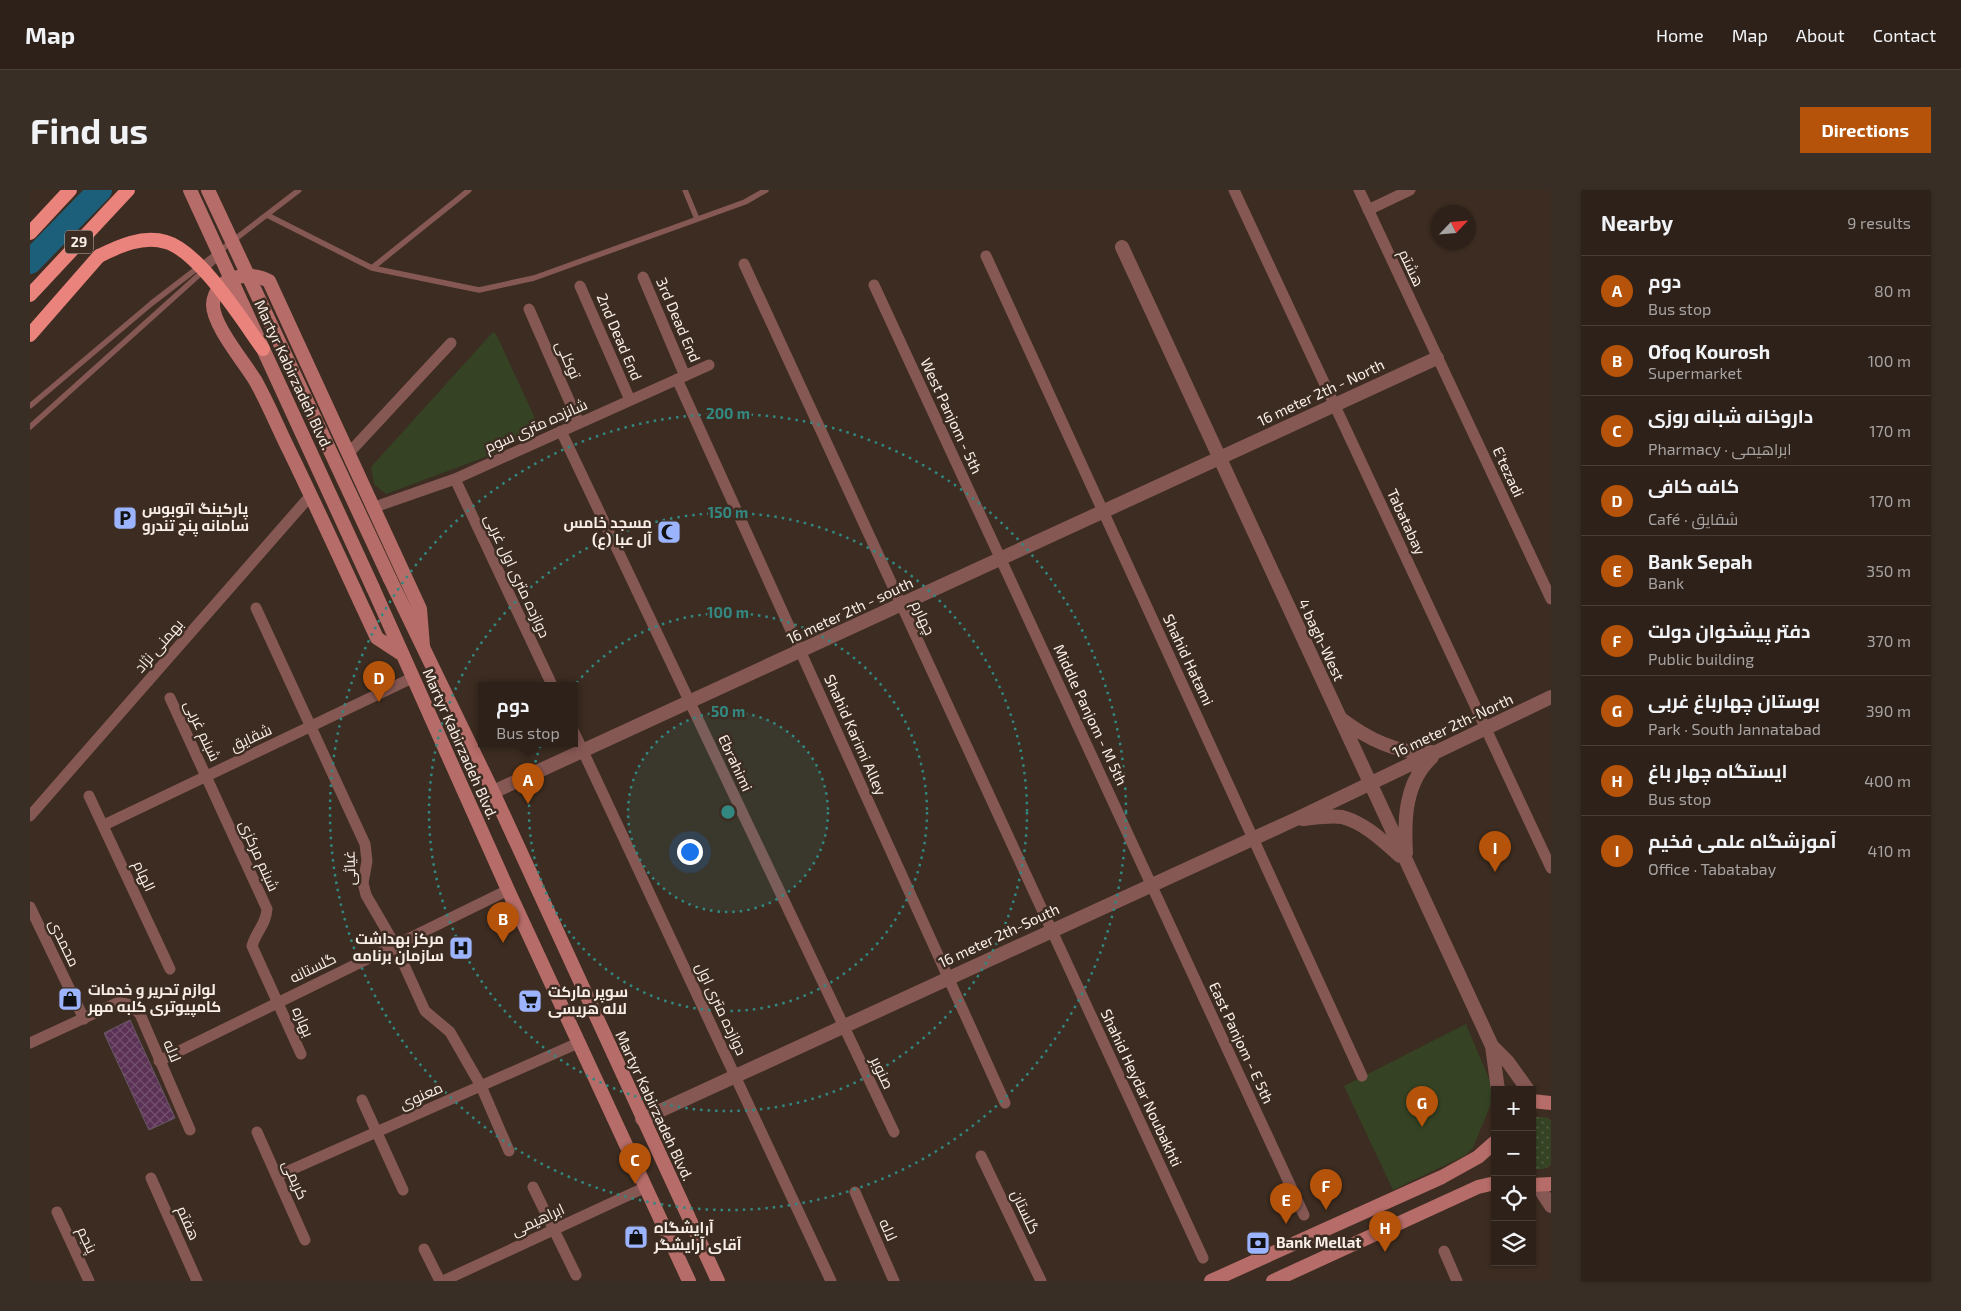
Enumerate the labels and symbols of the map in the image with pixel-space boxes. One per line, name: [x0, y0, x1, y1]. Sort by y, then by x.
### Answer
north arrow: [1431, 205, 1476, 250]
road number: 29: [65, 231, 93, 254]
street label: هشتم: [1394, 246, 1428, 290]
street label: 3rd Dead End: [653, 275, 705, 365]
street label: 2nd Dead End: [593, 290, 646, 383]
street label: Martyr Kabirzadeh Blvd.: [251, 297, 337, 452]
street label: توکلی: [551, 338, 585, 382]
street label: West Panjom - 5th: [916, 355, 987, 477]
street label: 16 meter 2th - North: [1254, 355, 1387, 429]
street label: شانزده متری سوم: [481, 394, 591, 458]
text: 200 m: [706, 404, 750, 422]
street label: E'tezadi: [1489, 444, 1528, 500]
street label: Tabatabay: [1384, 486, 1430, 558]
place label: پارکینگ اتوبوس سامانه پنج تندرو: [142, 499, 249, 537]
text: 150 m: [708, 503, 748, 521]
parking icon: پارکینگ اتوبوس سامانه پنج تندرو: [112, 505, 138, 531]
street label: دوازده متری اول غربی: [480, 511, 554, 641]
place label: مسجد خامس آل عبا (ع): [564, 513, 652, 550]
mosque icon: مسجد خامس آل عبا (ع): [656, 519, 682, 545]
street label: 16 meter 2th - south: [784, 573, 916, 647]
street label: 4 bagh-West: [1295, 596, 1349, 684]
street label: چهارم: [906, 597, 940, 639]
text: 100 m: [707, 603, 749, 621]
street label: Shahid Hatami: [1160, 611, 1218, 708]
street label: بهمنی نژاد: [130, 615, 188, 677]
street label: Middle Panjom - M 5th: [1049, 641, 1131, 788]
pin: D: [363, 661, 395, 702]
street label: Martyr Kabirzadeh Blvd.: [419, 665, 502, 822]
street label: Shahid Karimi Alley: [821, 671, 891, 798]
street label: 16 meter 2th-North: [1389, 689, 1516, 761]
street label: شبنم غربی: [179, 697, 225, 765]
text: 50 m: [711, 702, 745, 720]
street label: شقایق: [227, 720, 275, 756]
street label: Ebrahimi: [715, 731, 757, 794]
pin: A: [512, 763, 544, 804]
centre of rings: [719, 803, 737, 821]
street label: شبنم مرکزی: [234, 817, 284, 895]
pin: I: [1479, 831, 1511, 872]
your location: [677, 839, 703, 865]
street label: غیاثی: [339, 850, 361, 886]
street label: الهام: [128, 857, 160, 895]
street label: 16 meter 2th-South: [935, 899, 1062, 971]
pin: B: [487, 902, 519, 943]
street label: محمدی: [44, 916, 84, 970]
place label: مرکز بهداشت سازمان برنامه: [353, 929, 444, 965]
hospital icon: مرکز بهداشت سازمان برنامه: [448, 935, 474, 961]
street label: گلستانه: [287, 948, 339, 986]
street label: دوازده متری اول: [691, 959, 751, 1059]
street label: East Panjom - E 5th: [1205, 979, 1278, 1107]
place label: لوازم تحریر و خدمات کامپیوتری کلبه مهر: [87, 980, 221, 1017]
place label: سوپر مارکت لاله هریسی: [548, 982, 628, 1018]
shop icon: لوازم تحریر و خدمات کامپیوتری کلبه مهر: [57, 986, 83, 1012]
supermarket icon: سوپر مارکت لاله هریسی: [517, 988, 543, 1014]
street label: بهاره: [288, 1004, 318, 1040]
street label: Shahid Heydar Noubakhti: [1097, 1006, 1186, 1169]
street label: Martyr Kabirzadeh Blvd.: [612, 1028, 698, 1183]
street label: لاله: [160, 1037, 186, 1064]
street label: صنوبر: [866, 1053, 898, 1092]
street label: معنوی: [396, 1078, 446, 1114]
pin: G: [1406, 1086, 1438, 1127]
pin: C: [619, 1143, 651, 1184]
street label: کریمی: [277, 1157, 313, 1203]
pin: F: [1310, 1169, 1342, 1210]
pin: E: [1270, 1183, 1302, 1224]
street label: گلستان: [1006, 1187, 1044, 1237]
street label: ابراهیمی: [508, 1199, 568, 1241]
street label: هفتم: [172, 1203, 204, 1243]
pin: H: [1369, 1211, 1401, 1252]
street label: لاله: [876, 1216, 902, 1244]
place label: آرایشگاه آقای آرایشگر: [653, 1218, 742, 1254]
street label: پنجم: [72, 1223, 102, 1257]
shop icon: آرایشگاه آقای آرایشگر: [623, 1224, 649, 1250]
bank icon: Bank Mellat: [1245, 1230, 1271, 1256]
place label: Bank Mellat: [1276, 1233, 1361, 1251]

